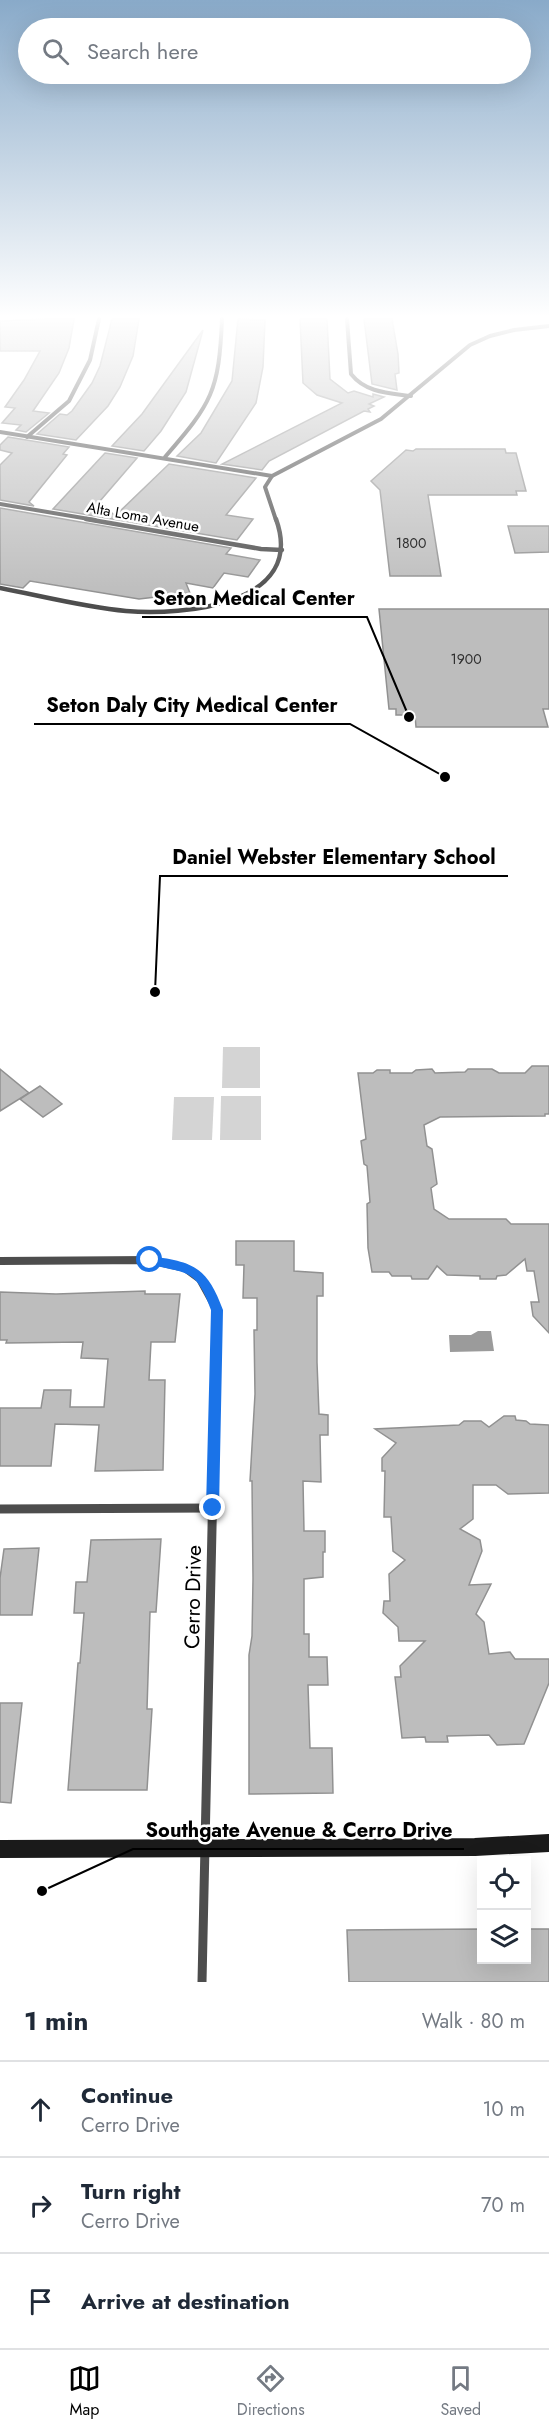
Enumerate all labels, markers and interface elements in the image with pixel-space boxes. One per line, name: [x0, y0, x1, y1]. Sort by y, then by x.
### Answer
search box: [18, 18, 531, 84]
icon: search: [39, 35, 72, 68]
text: Search here: [87, 35, 198, 67]
street label: Alta Loma Avenue: [85, 496, 201, 538]
house number: 1800: [396, 533, 426, 553]
callout: Seton Medical Center: [142, 579, 367, 617]
text: Seton Medical Center: [153, 584, 356, 613]
house number: 1900: [450, 649, 482, 669]
callout: Seton Daly City Medical Center: [34, 686, 350, 724]
text: Seton Daly City Medical Center: [46, 691, 338, 720]
callout: Daniel Webster Elementary School: [160, 838, 508, 876]
text: Daniel Webster Elementary School: [172, 843, 496, 872]
route start: [136, 1246, 162, 1272]
route end: [199, 1494, 225, 1520]
street label: Cerro Drive: [177, 1545, 209, 1649]
callout: Southgate Avenue & Cerro Drive: [133, 1811, 464, 1849]
text: Southgate Avenue & Cerro Drive: [146, 1816, 452, 1845]
map controls: [477, 1856, 531, 1964]
button: locate: [477, 1856, 531, 1910]
button: layers: [477, 1910, 531, 1964]
text: 1 min: [24, 2002, 88, 2040]
text: Walk · 80 m: [422, 2007, 525, 2036]
text: Continue: [81, 2079, 173, 2111]
icon: ahead: [24, 2093, 57, 2126]
text: 10 m: [482, 2095, 525, 2124]
text: Cerro Drive: [81, 2111, 180, 2140]
text: Turn right: [81, 2175, 181, 2207]
icon: right: [24, 2189, 57, 2222]
text: 70 m: [481, 2191, 525, 2220]
text: Cerro Drive: [81, 2207, 180, 2236]
icon: arrive: [24, 2285, 57, 2318]
text: Arrive at destination: [81, 2285, 290, 2317]
tab: Map: [68, 2362, 101, 2421]
tab: Directions: [237, 2362, 305, 2421]
tab: Saved: [440, 2362, 481, 2421]

